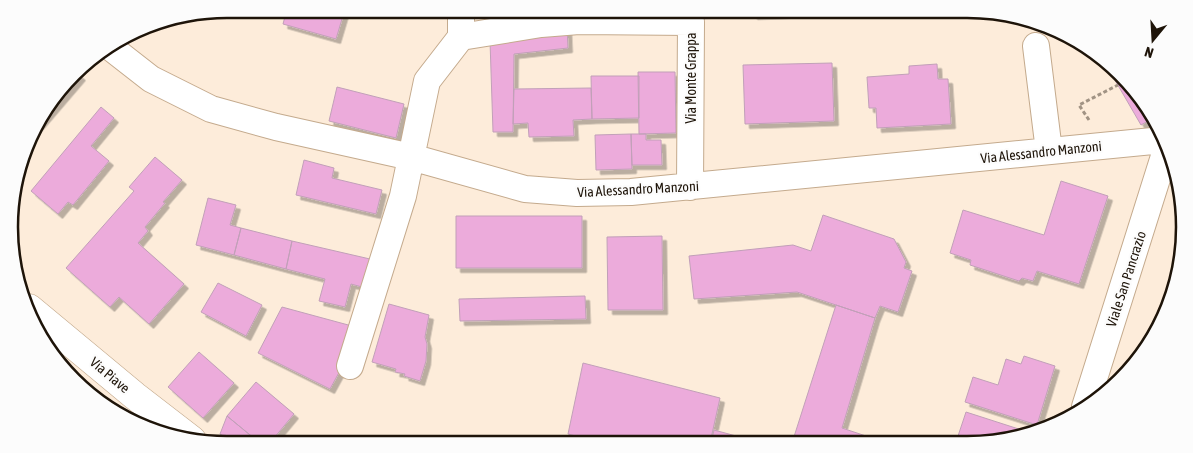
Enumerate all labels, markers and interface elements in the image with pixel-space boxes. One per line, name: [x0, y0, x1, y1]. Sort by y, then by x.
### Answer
north arrow: [1128, 15, 1178, 65]
street label: Via Monte Grappa: [683, 33, 699, 124]
text: N: [1143, 43, 1155, 61]
street label: Via Alessandro Manzoni: [980, 138, 1102, 166]
street label: Via Alessandro Manzoni: [577, 178, 699, 200]
street label: Viale San Pancrazio: [1103, 229, 1149, 329]
street label: Via Piave: [87, 354, 133, 396]

